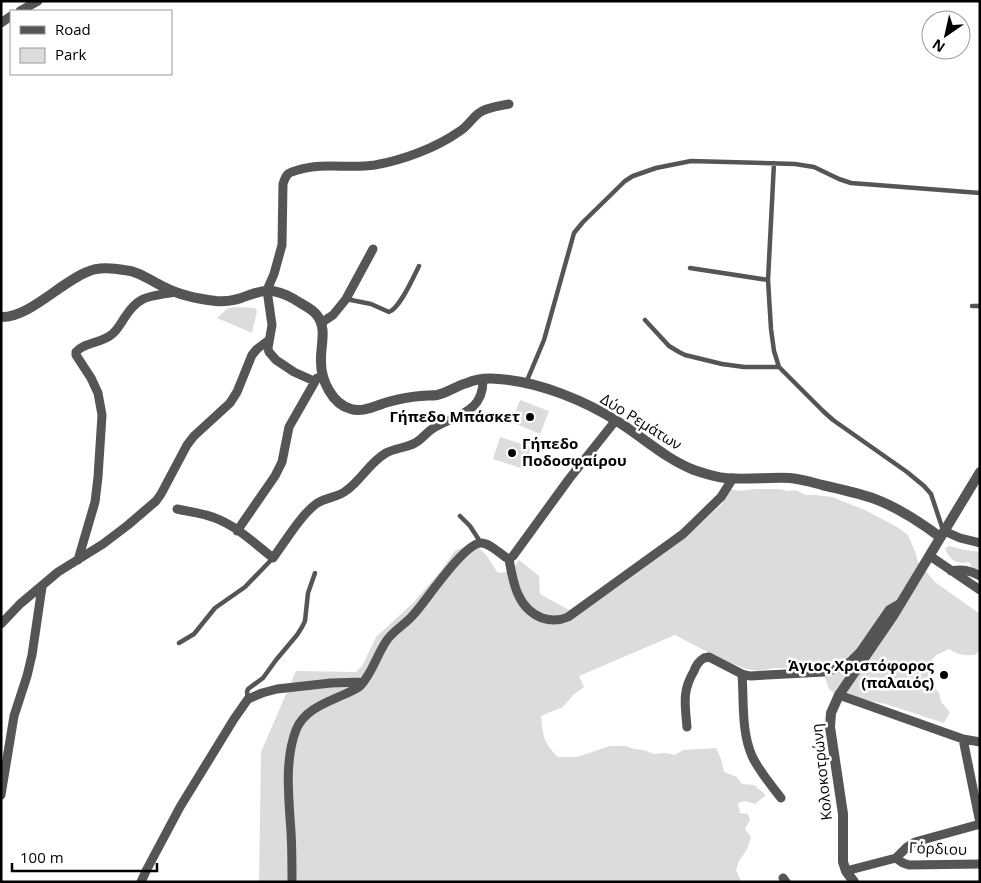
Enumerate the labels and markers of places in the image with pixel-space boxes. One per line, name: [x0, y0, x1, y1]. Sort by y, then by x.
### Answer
place label: Γήπεδο Μπάσκετ: [389, 406, 520, 426]
marker: Γήπεδο Μπάσκετ: [524, 411, 536, 423]
place label: Γήπεδο Ποδοσφαίρου: [522, 433, 627, 470]
marker: Γήπεδο Ποδοσφαίρου: [506, 447, 518, 459]
place label: Άγιος Χριστόφορος (παλαιός): [788, 655, 935, 692]
marker: Άγιος Χριστόφορος (παλαιός): [938, 669, 950, 681]

